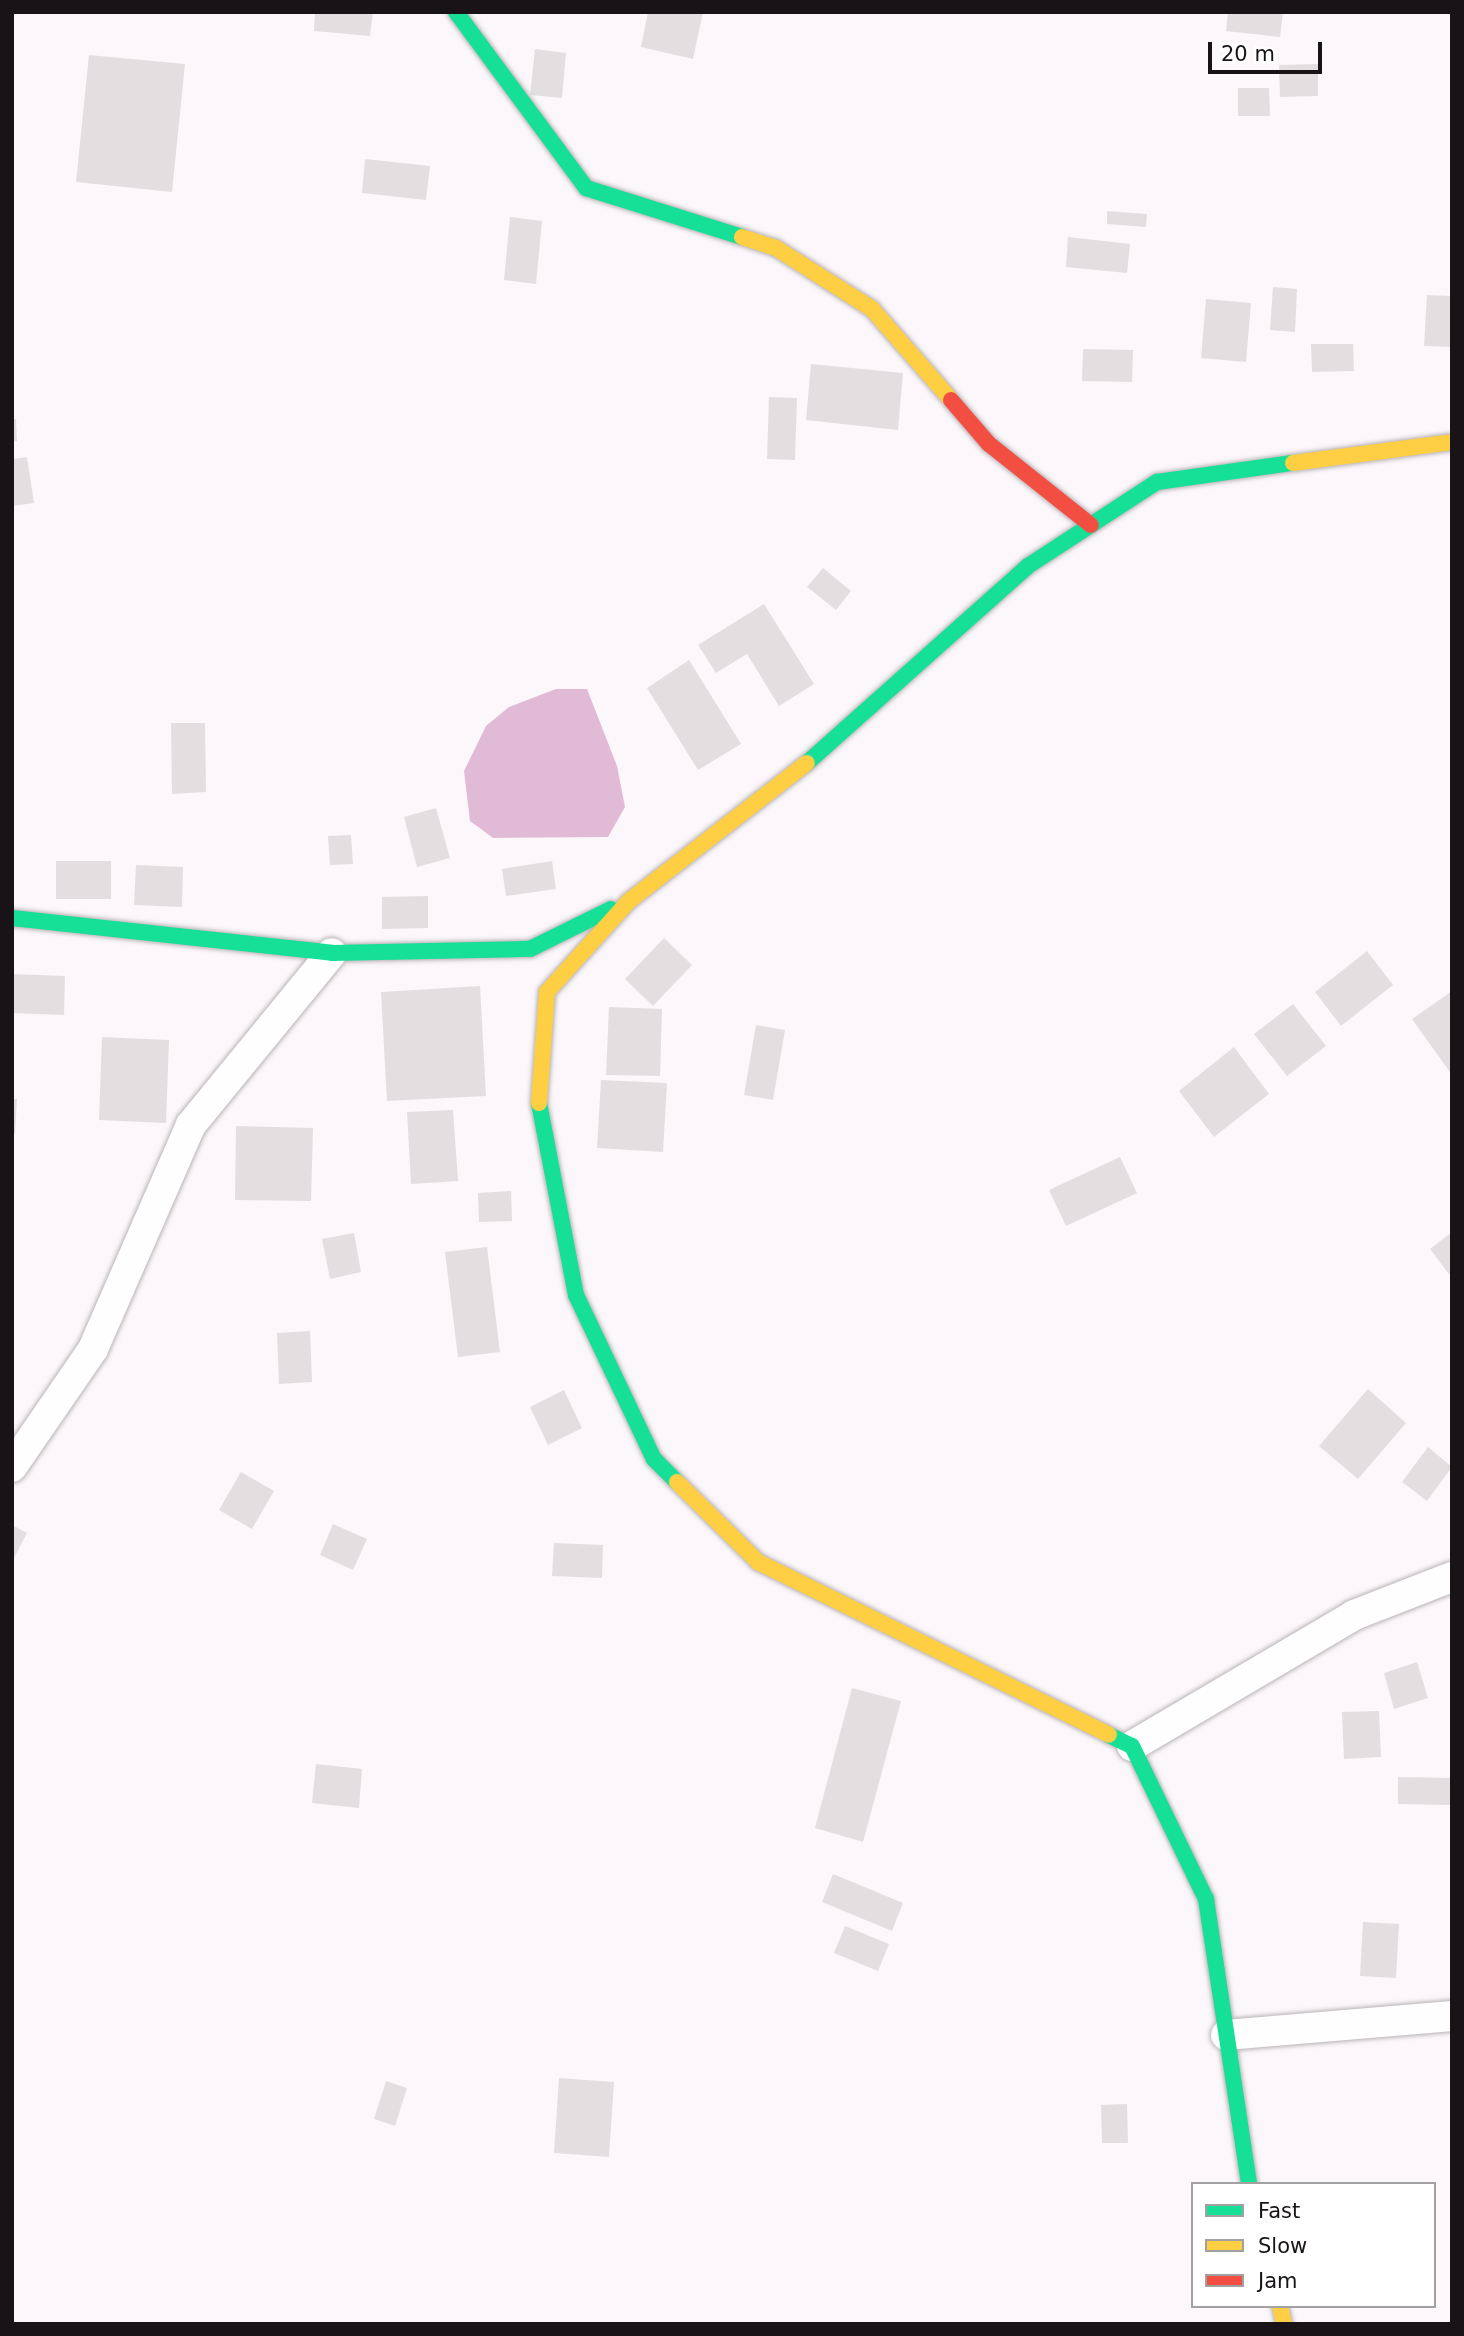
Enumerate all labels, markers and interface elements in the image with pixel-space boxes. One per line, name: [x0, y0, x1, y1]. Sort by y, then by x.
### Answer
scale bar: [1212, 28, 1326, 72]
text: 20 m: [1221, 42, 1275, 66]
legend: [1191, 2182, 1436, 2308]
text: Fast: [1258, 2199, 1300, 2223]
text: Slow: [1258, 2234, 1307, 2258]
text: Jam: [1258, 2269, 1298, 2293]

